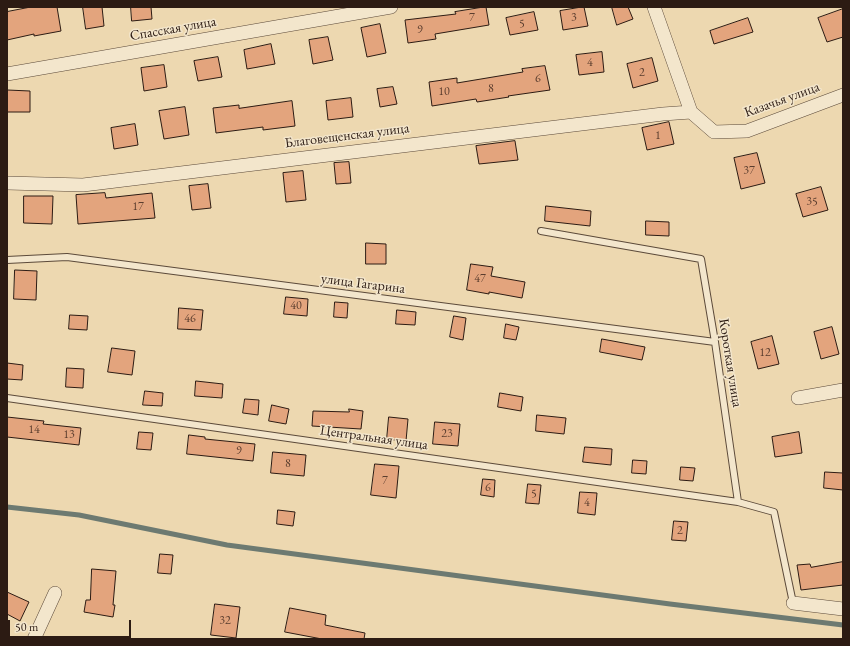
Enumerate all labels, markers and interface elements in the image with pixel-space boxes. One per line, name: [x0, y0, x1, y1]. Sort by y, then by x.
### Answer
house number: 7: [469, 11, 475, 25]
house number: 3: [571, 11, 577, 25]
street label: Спасская улица: [129, 13, 217, 45]
house number: 5: [519, 17, 525, 31]
house number: 9: [417, 23, 423, 37]
house number: 4: [587, 56, 593, 70]
house number: 2: [639, 66, 645, 80]
house number: 6: [535, 72, 541, 86]
street label: Казачья улица: [742, 79, 822, 121]
house number: 8: [488, 82, 494, 96]
house number: 10: [438, 85, 450, 99]
street label: Благовещенская улица: [284, 120, 410, 152]
house number: 1: [655, 129, 661, 143]
house number: 37: [743, 164, 755, 178]
house number: 35: [806, 195, 818, 209]
house number: 17: [132, 200, 144, 214]
street label: улица Гагарина: [320, 270, 406, 298]
house number: 47: [474, 272, 486, 286]
house number: 40: [290, 299, 302, 313]
house number: 46: [184, 312, 196, 326]
street label: Короткая улица: [715, 317, 745, 409]
house number: 12: [759, 346, 771, 360]
street label: Центральная улица: [319, 422, 429, 454]
house number: 14: [28, 423, 40, 437]
house number: 23: [441, 427, 453, 441]
house number: 13: [63, 428, 75, 442]
house number: 9: [236, 444, 242, 458]
house number: 8: [285, 457, 291, 471]
house number: 7: [382, 474, 388, 488]
house number: 6: [485, 481, 491, 495]
house number: 5: [531, 487, 537, 501]
house number: 4: [584, 496, 590, 510]
house number: 2: [677, 524, 683, 538]
scale bar: [10, 612, 133, 638]
house number: 32: [219, 614, 231, 628]
text: 50 m: [15, 619, 38, 635]

